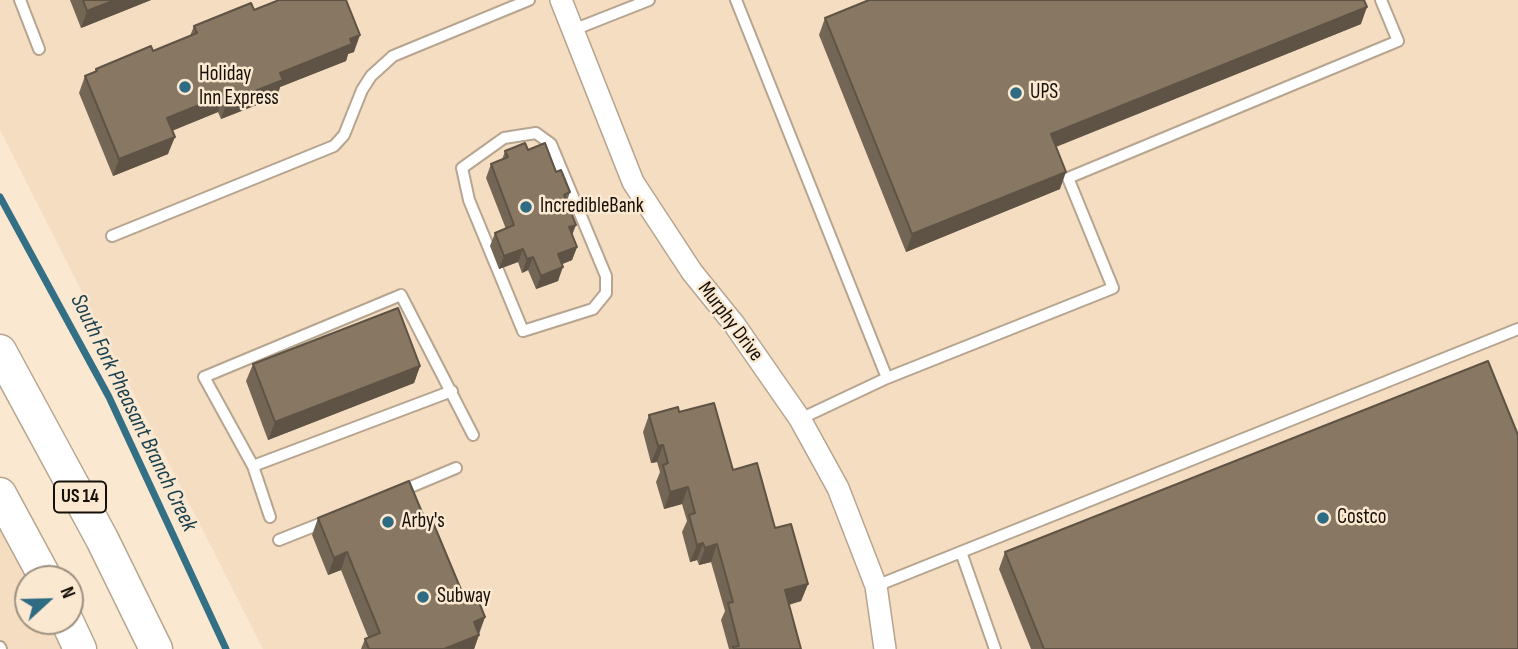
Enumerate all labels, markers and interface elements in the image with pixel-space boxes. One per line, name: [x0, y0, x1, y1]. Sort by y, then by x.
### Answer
place label: Holiday Inn Express: [199, 62, 279, 112]
marker: Holiday Inn Express: [177, 79, 193, 95]
place label: UPS: [1030, 80, 1058, 106]
marker: UPS: [1008, 85, 1024, 101]
place label: IncredibleBank: [540, 194, 644, 220]
marker: IncredibleBank: [518, 199, 534, 215]
street label: Murphy Drive: [692, 277, 768, 367]
water label: South Fork Pheasant Branch Creek: [63, 290, 203, 536]
road number: US 14: [54, 482, 106, 512]
place label: Costco: [1337, 505, 1387, 531]
place label: Arby's: [402, 509, 445, 535]
marker: Costco: [1315, 510, 1331, 526]
marker: Arby's: [380, 514, 396, 530]
north arrow: [14, 565, 84, 635]
text: N: [55, 584, 80, 602]
place label: Subway: [437, 584, 491, 610]
marker: Subway: [415, 589, 431, 605]

